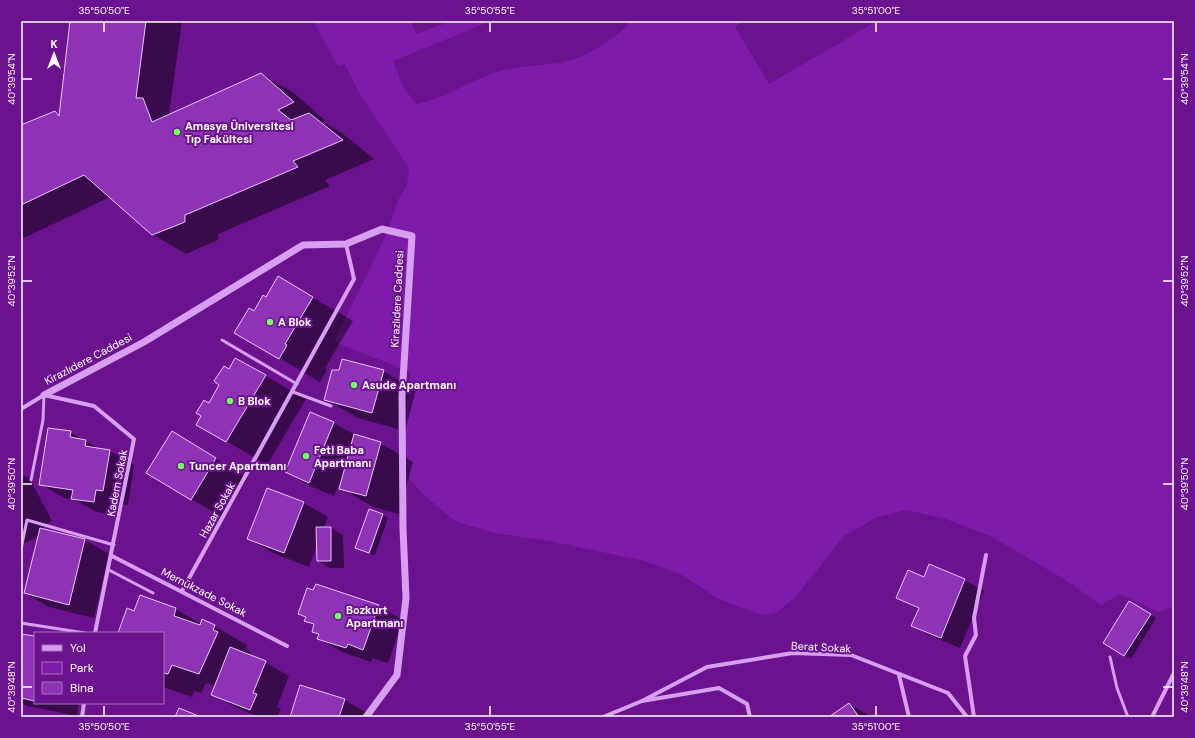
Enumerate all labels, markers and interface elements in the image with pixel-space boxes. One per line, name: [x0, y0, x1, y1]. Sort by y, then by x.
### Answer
text: 35°50'50"E: [78, 4, 130, 17]
text: 35°50'55"E: [465, 4, 515, 17]
text: 35°51'00"E: [852, 4, 901, 17]
north arrow: [34, 34, 74, 74]
text: K: [50, 37, 58, 51]
text: 40°39'54"N: [5, 53, 18, 105]
text: 40°39'54"N: [1178, 53, 1191, 105]
place label: Amasya Üniversitesi Tıp Fakültesi: [185, 119, 294, 146]
marker: Amasya Üniversitesi Tıp Fakültesi: [172, 127, 182, 137]
street label: Kirazlıdere Caddesi: [387, 250, 407, 348]
text: 40°39'52"N: [5, 255, 18, 307]
text: 40°39'52"N: [1178, 255, 1191, 307]
place label: A Blok: [278, 315, 312, 329]
marker: A Blok: [265, 317, 275, 327]
street label: Kirazlıdere Caddesi: [42, 330, 134, 388]
place label: Asude Apartmanı: [362, 378, 456, 392]
marker: Asude Apartmanı: [349, 380, 359, 390]
place label: B Blok: [238, 394, 271, 408]
marker: B Blok: [225, 396, 235, 406]
place label: Feti Baba Apartmanı: [314, 443, 371, 470]
street label: Kadem Sokak: [104, 448, 130, 518]
marker: Feti Baba Apartmanı: [301, 451, 311, 461]
text: 40°39'50"N: [5, 458, 18, 510]
text: 40°39'50"N: [1178, 458, 1191, 510]
place label: Tuncer Apartmanı: [189, 459, 286, 473]
marker: Tuncer Apartmanı: [176, 461, 186, 471]
street label: Hazar Sokak: [196, 479, 238, 540]
street label: Memükzade Sokak: [159, 564, 250, 620]
place label: Bozkurt Apartmanı: [346, 603, 403, 630]
marker: Bozkurt Apartmanı: [333, 611, 343, 621]
legend: [34, 632, 164, 704]
street label: Berat Sokak: [791, 638, 852, 656]
text: Yol: [70, 640, 86, 656]
text: Park: [70, 660, 94, 676]
text: 40°39'48"N: [5, 661, 18, 713]
text: 40°39'48"N: [1178, 661, 1191, 713]
text: Bina: [70, 680, 94, 696]
text: 35°50'50"E: [78, 720, 130, 733]
text: 35°50'55"E: [465, 720, 515, 733]
text: 35°51'00"E: [852, 720, 901, 733]

